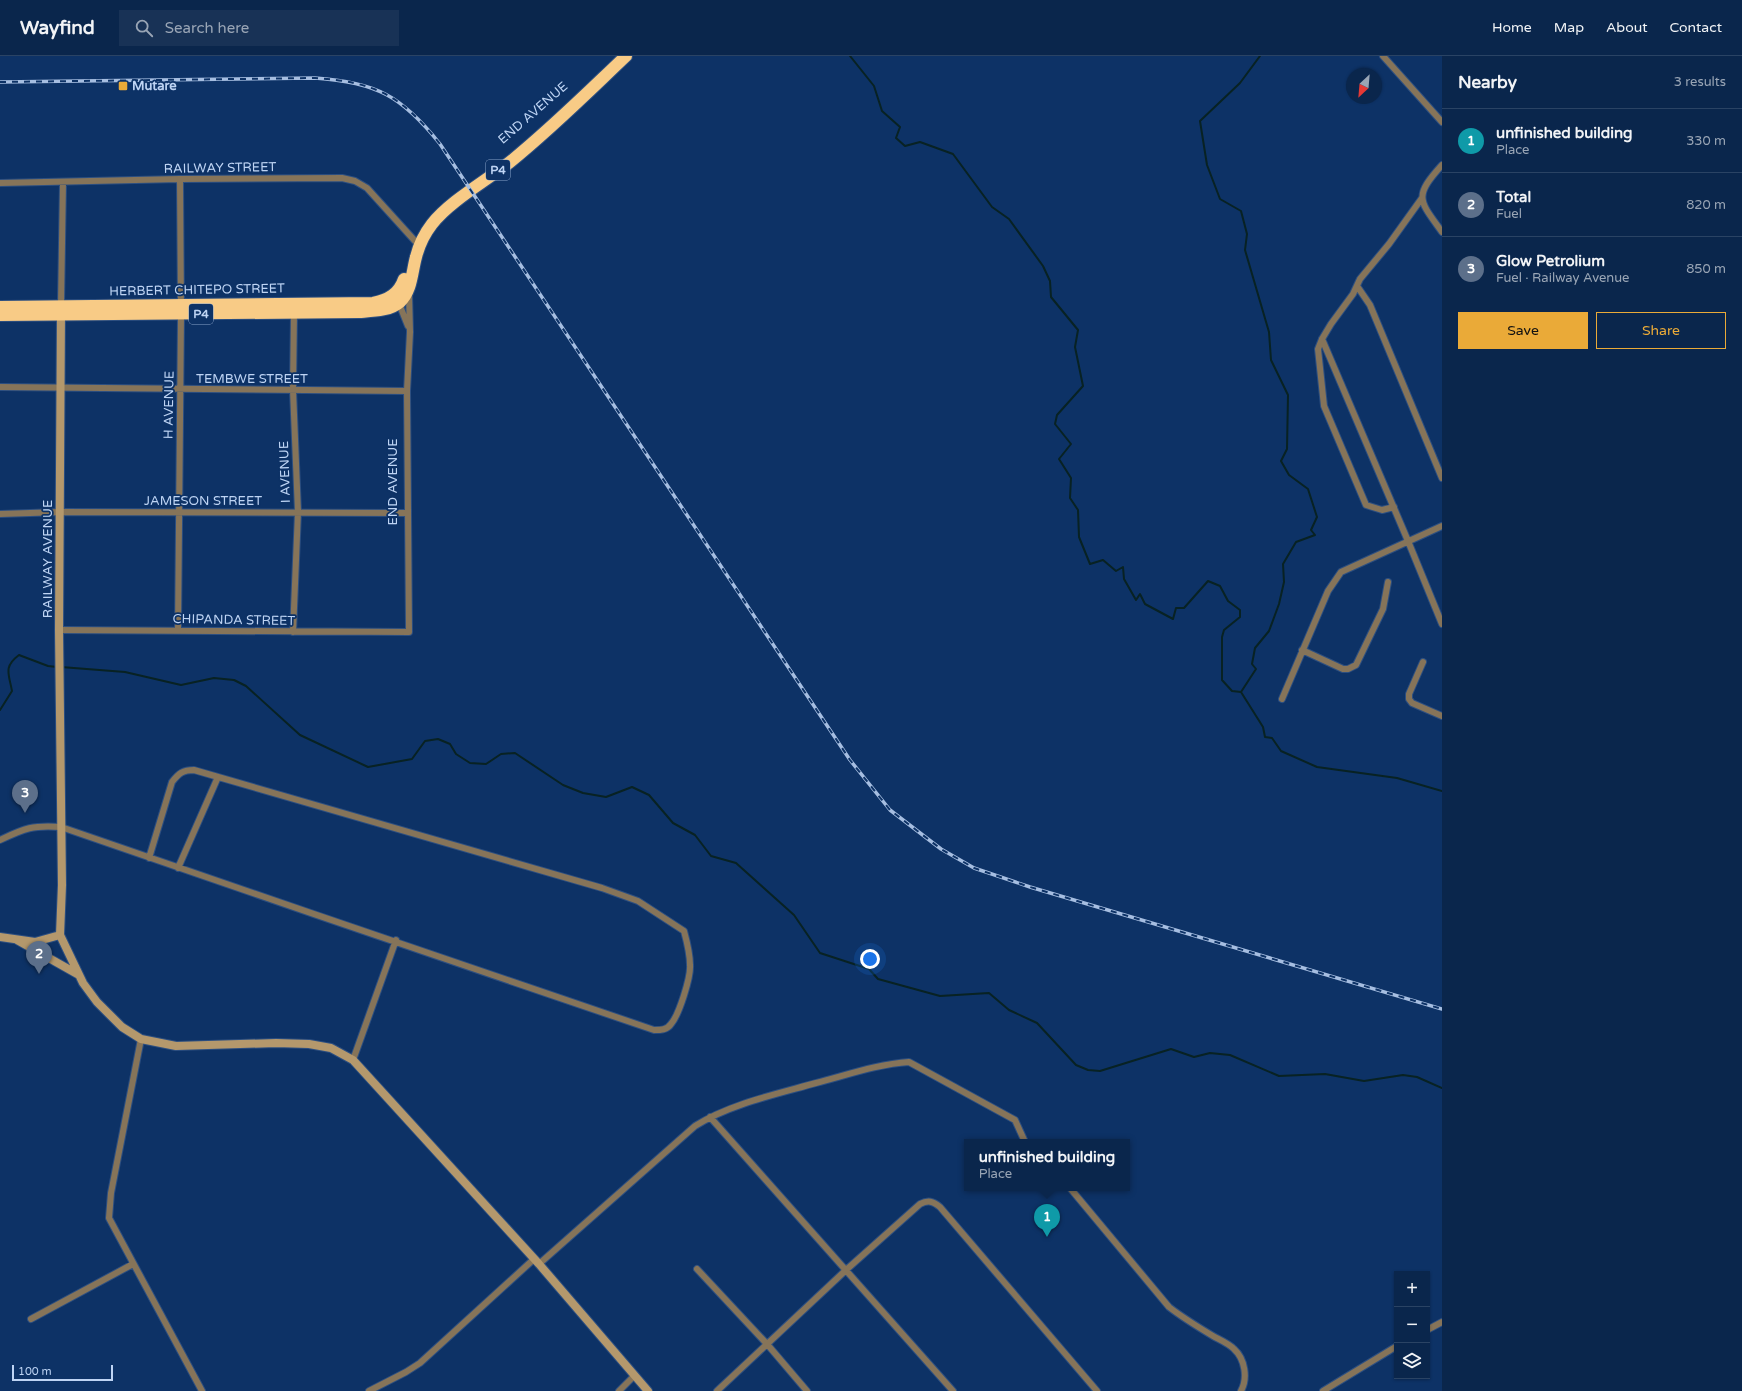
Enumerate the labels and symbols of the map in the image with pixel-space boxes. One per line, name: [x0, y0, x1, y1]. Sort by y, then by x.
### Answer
north arrow: [1346, 68, 1382, 104]
place label: Mutare: [132, 78, 177, 94]
street label: END AVENUE: [495, 78, 571, 148]
marker: Mutare: [117, 80, 129, 92]
street label: RAILWAY STREET: [164, 159, 276, 177]
road number: P4: [486, 160, 510, 180]
street label: HERBERT CHITEPO STREET: [109, 280, 285, 300]
road number: P4: [189, 304, 213, 324]
street label: H AVENUE: [160, 371, 178, 439]
street label: TEMBWE STREET: [196, 371, 308, 387]
street label: END AVENUE: [385, 439, 401, 525]
street label: I AVENUE: [276, 441, 294, 503]
street label: JAMESON STREET: [144, 493, 262, 509]
street label: RAILWAY AVENUE: [40, 500, 56, 618]
street label: CHIPANDA STREET: [173, 611, 296, 629]
pin: 3: [12, 780, 38, 813]
pin: 2: [26, 941, 52, 974]
your location: [860, 949, 880, 969]
pin: 1: [1034, 1204, 1060, 1237]
scale bar: [12, 1363, 113, 1382]

